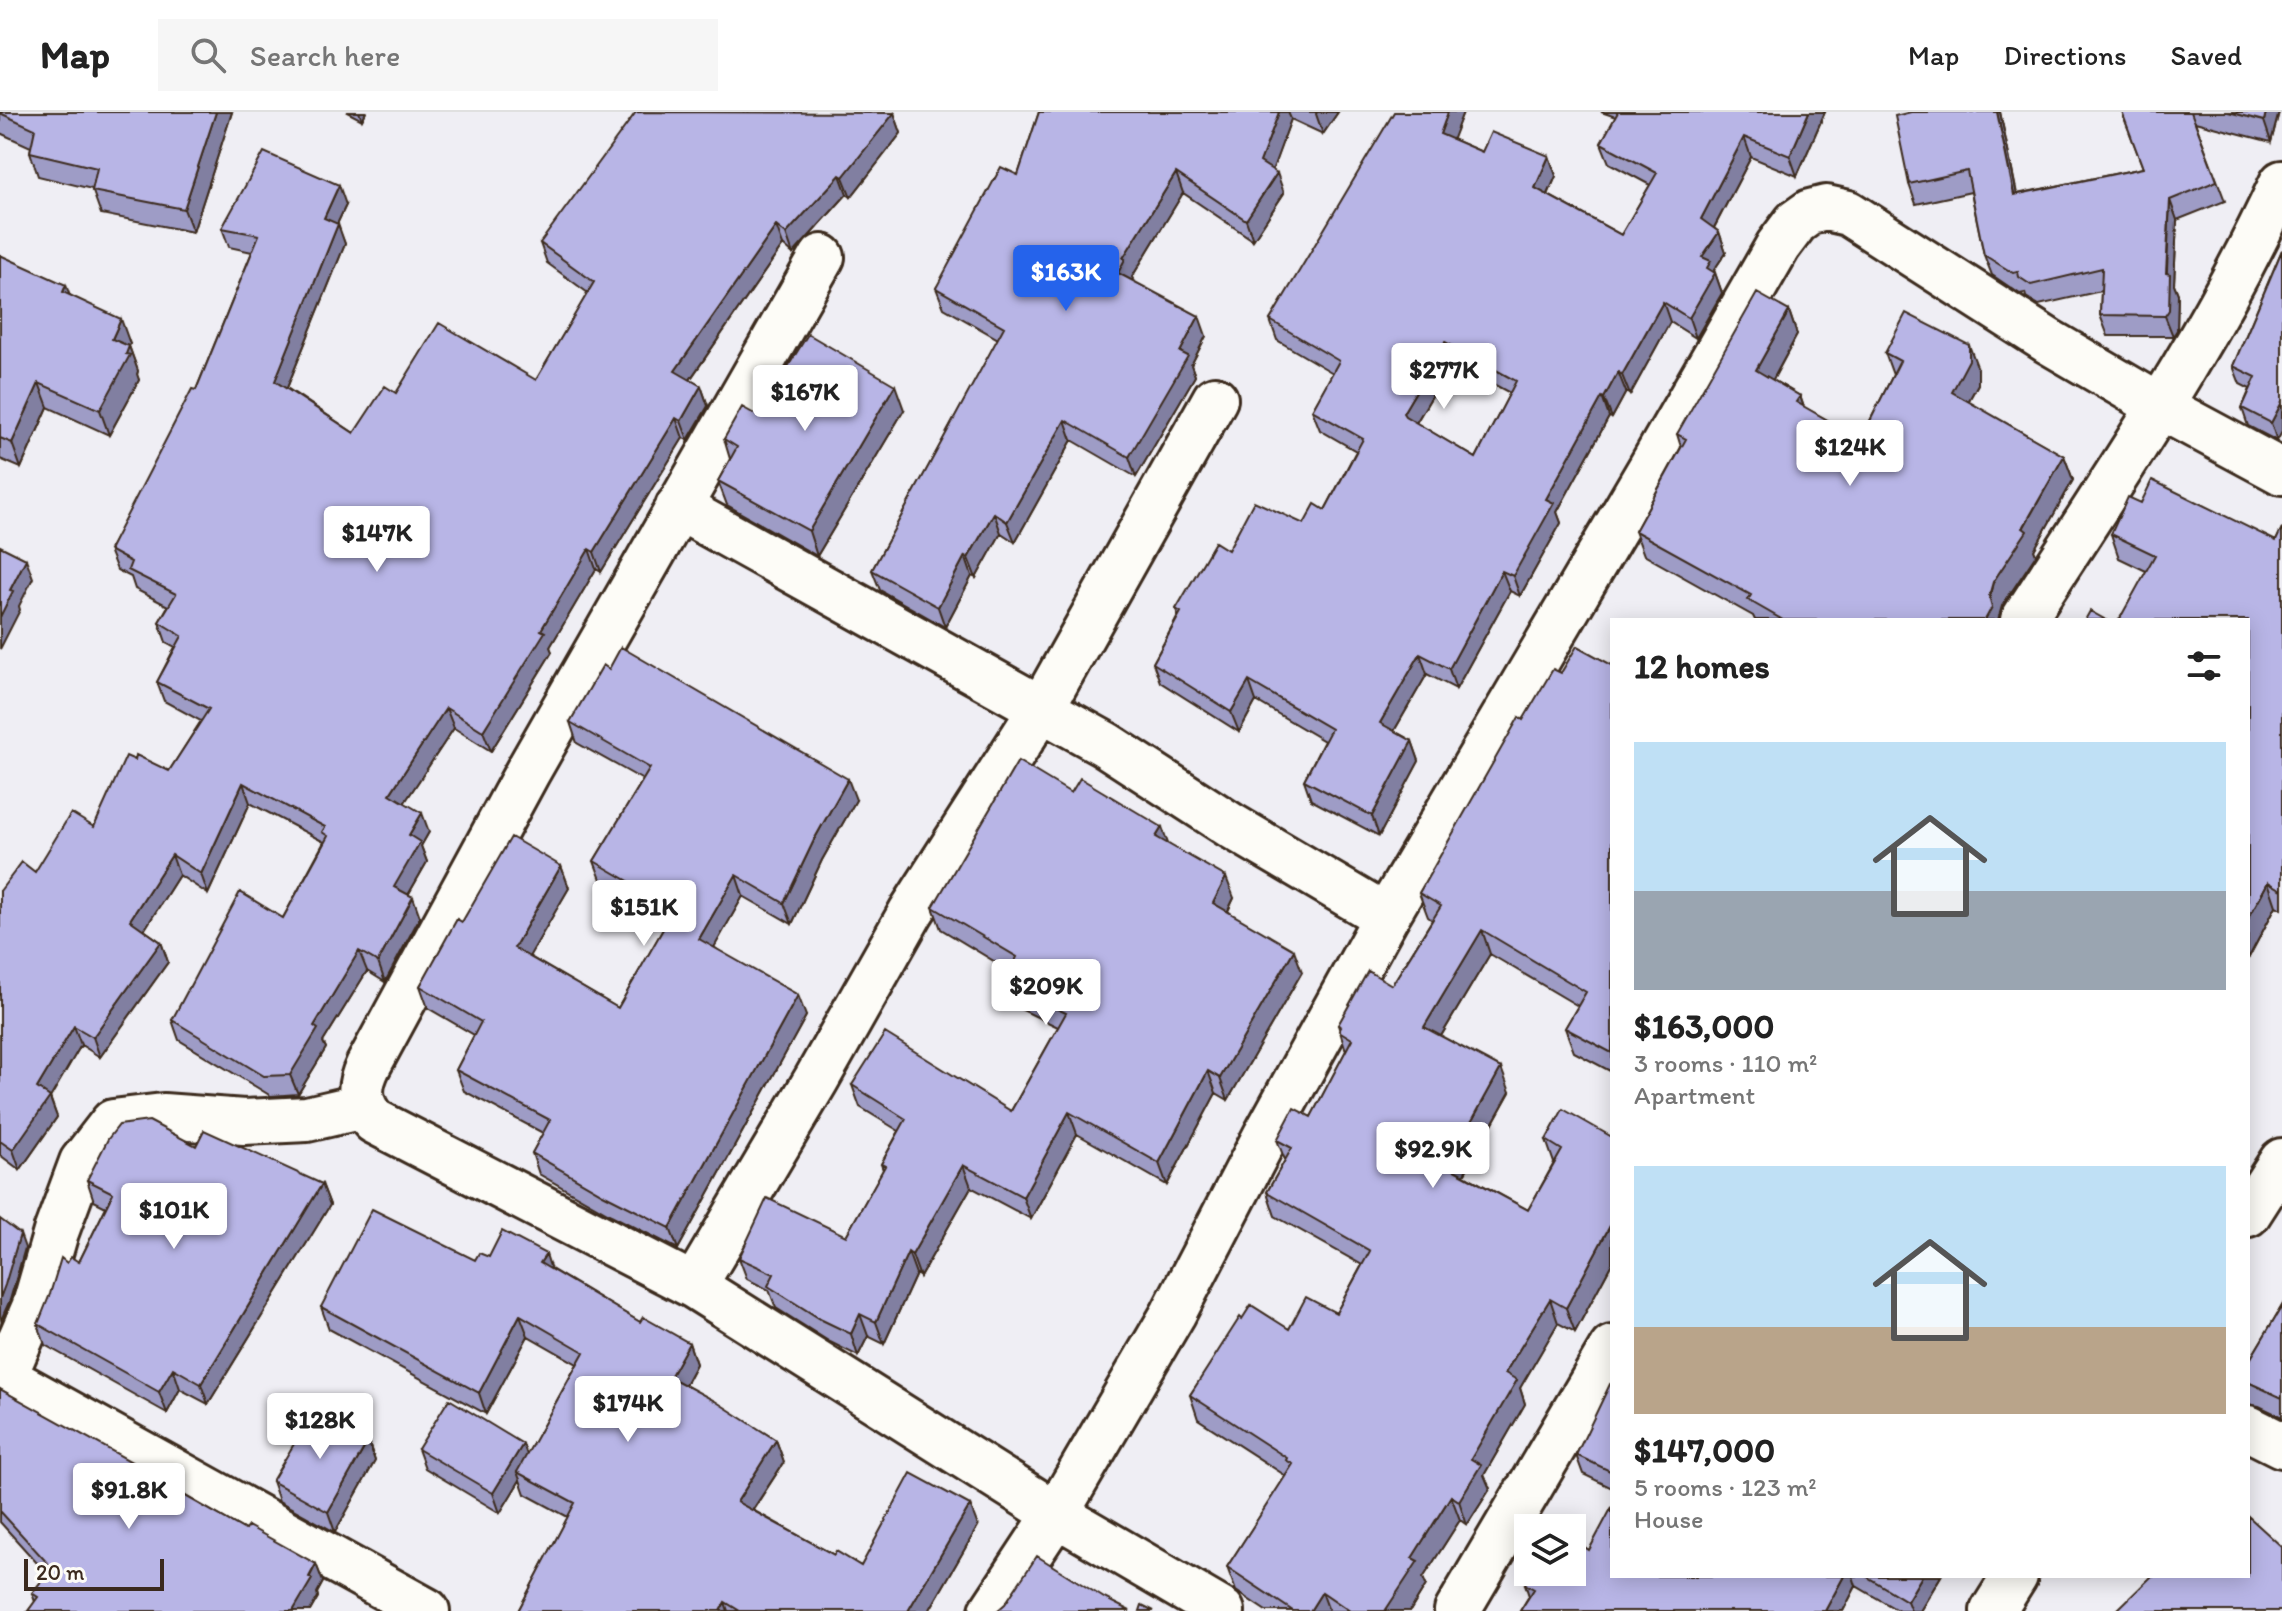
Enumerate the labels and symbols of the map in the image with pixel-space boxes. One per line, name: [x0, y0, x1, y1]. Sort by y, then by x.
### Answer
pin: $163K: [1010, 245, 1122, 313]
pin: $277K: [1388, 343, 1500, 411]
pin: $167K: [749, 365, 861, 433]
pin: $124K: [1794, 420, 1906, 488]
pin: $147K: [321, 506, 433, 574]
pin: $151K: [588, 880, 700, 948]
pin: $209K: [990, 959, 1102, 1027]
pin: $92.9K: [1368, 1122, 1498, 1190]
pin: $101K: [118, 1183, 230, 1251]
pin: $174K: [572, 1376, 684, 1444]
pin: $128K: [264, 1393, 376, 1461]
pin: $91.8K: [64, 1463, 194, 1531]
scale bar: [24, 1555, 164, 1591]

